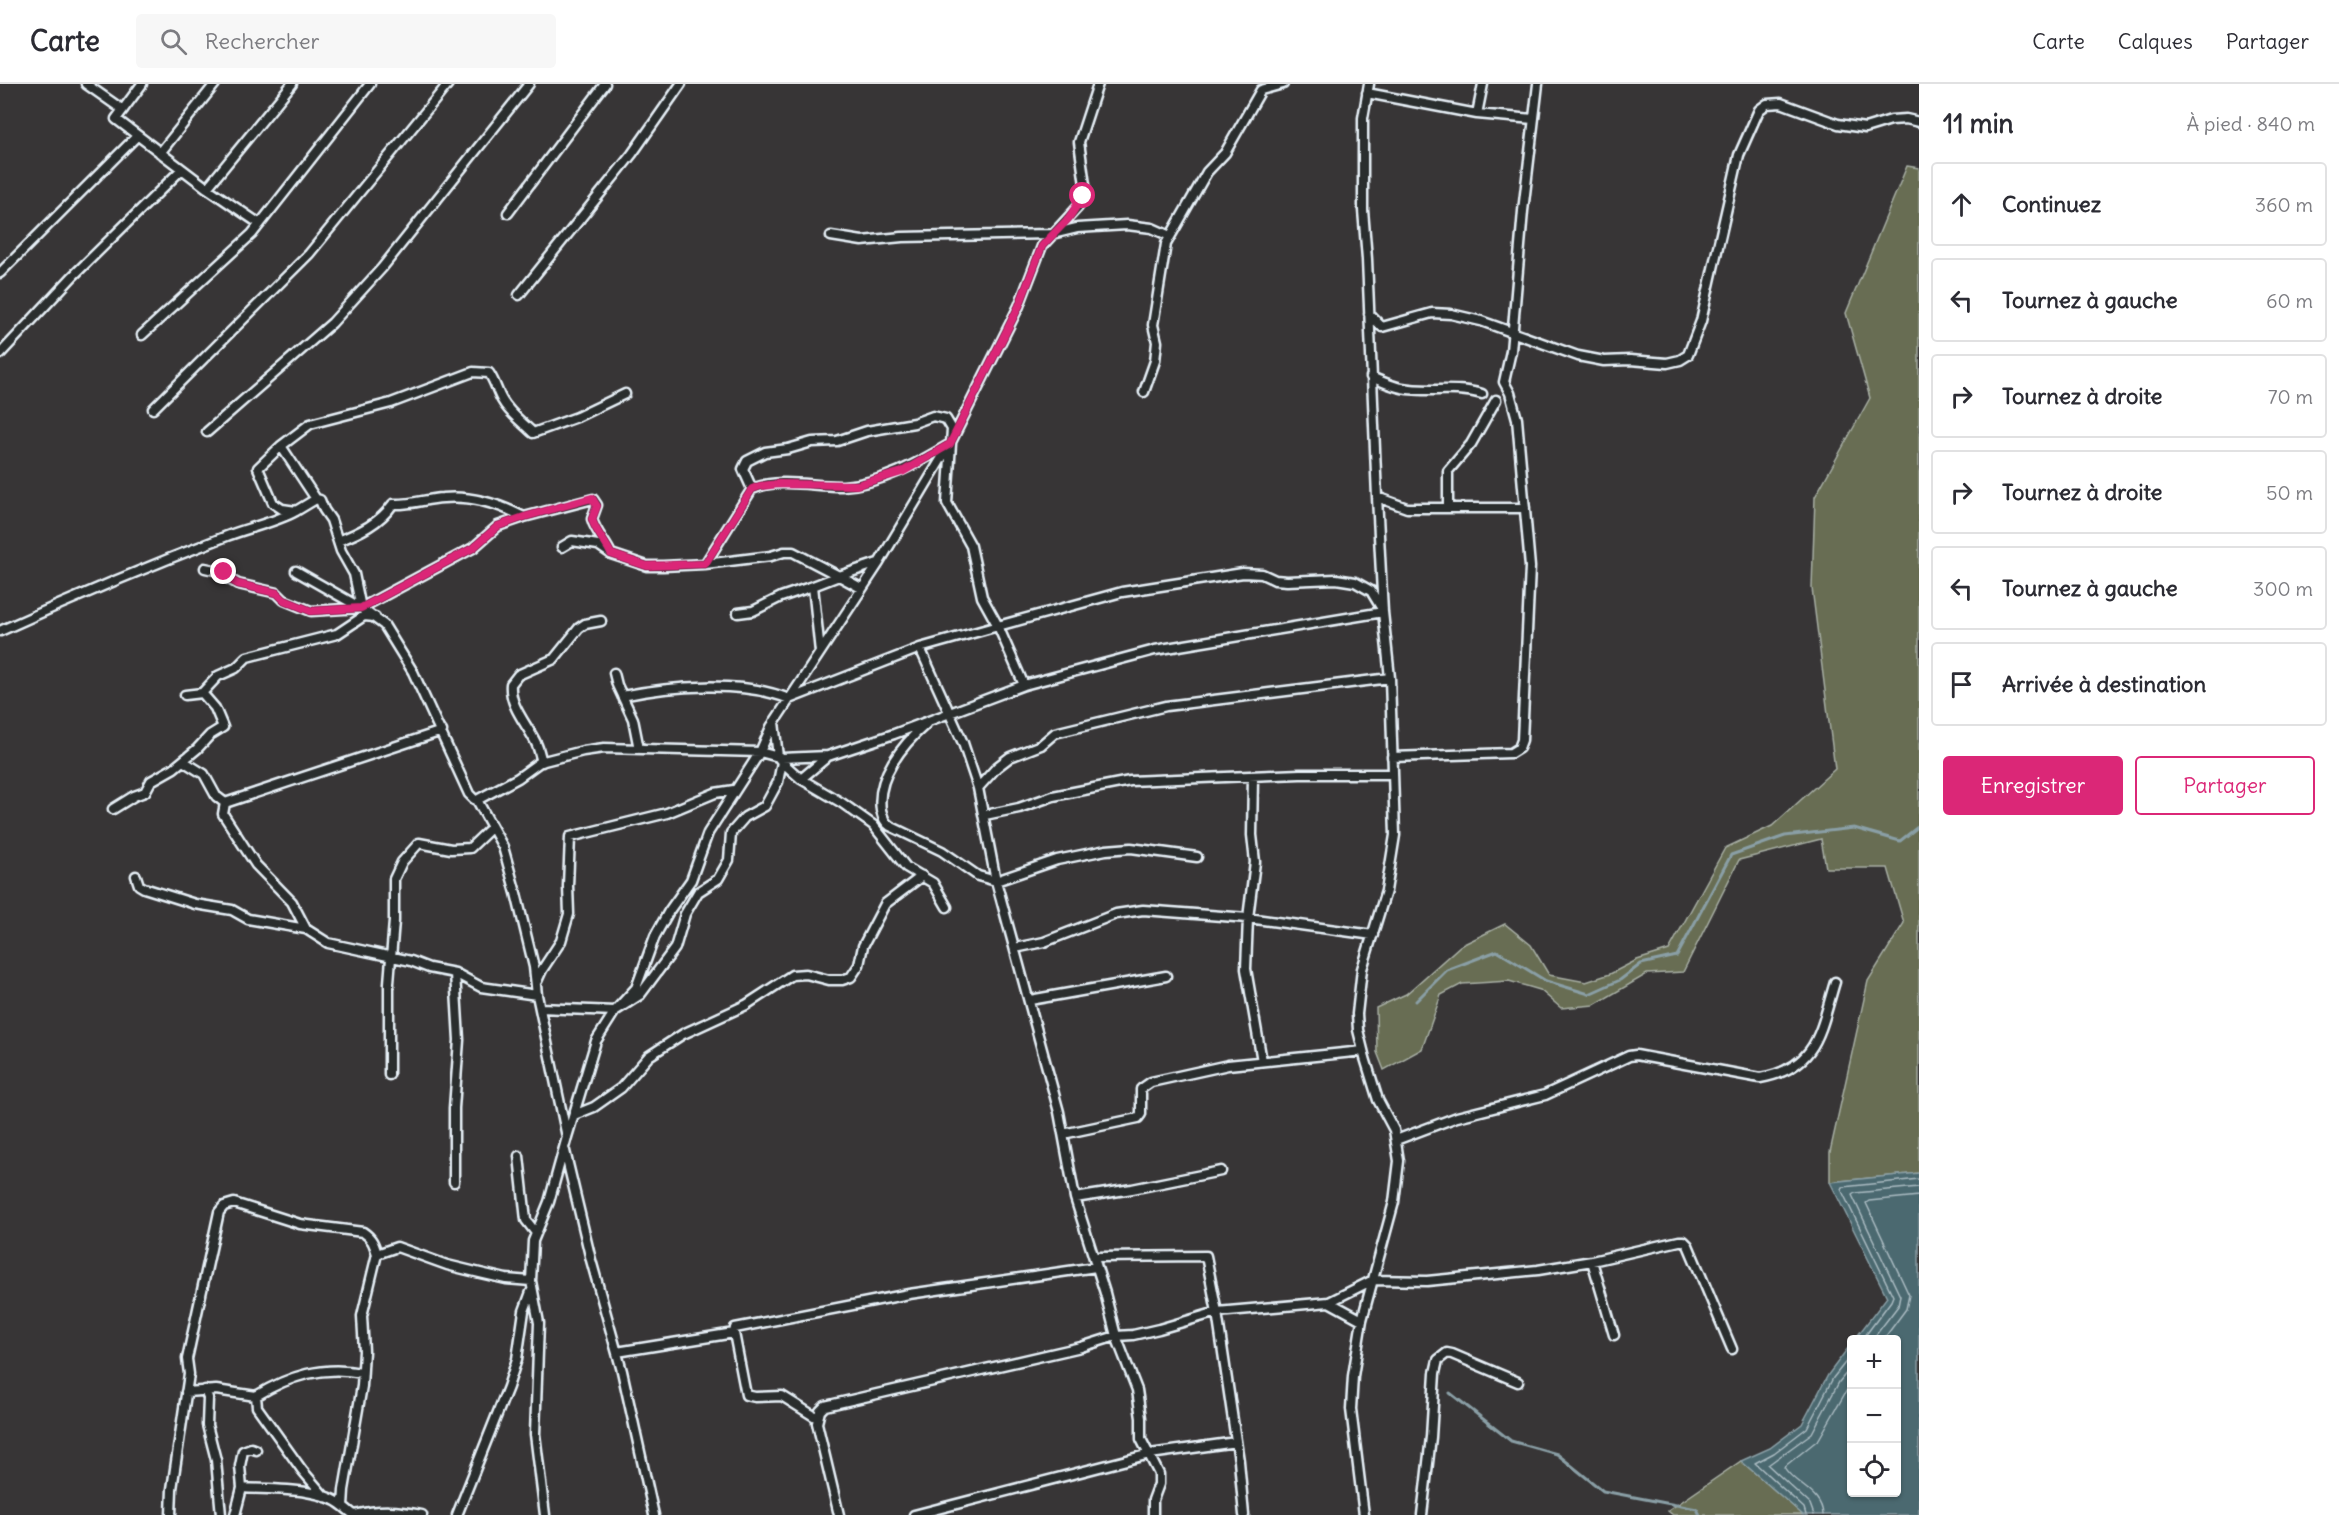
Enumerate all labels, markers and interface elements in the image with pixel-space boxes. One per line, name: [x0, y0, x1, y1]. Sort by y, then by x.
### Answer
search box: [136, 14, 556, 68]
text: Carte: [30, 23, 100, 59]
icon: search: [157, 25, 190, 58]
text: Rechercher: [205, 27, 320, 55]
text: Carte: [2032, 28, 2085, 55]
text: Calques: [2118, 28, 2193, 55]
text: Partager: [2226, 28, 2309, 55]
text: 11 min: [1943, 107, 2014, 140]
text: À pied · 840 m: [2186, 111, 2315, 136]
route start: [1069, 182, 1095, 208]
icon: ahead: [1945, 188, 1978, 221]
text: Continuez: [2002, 190, 2101, 218]
text: 360 m: [2255, 192, 2313, 217]
icon: left: [1945, 284, 1978, 317]
text: Tournez à gauche: [2002, 286, 2178, 314]
text: 60 m: [2266, 288, 2313, 313]
icon: right: [1945, 380, 1978, 413]
text: Tournez à droite: [2002, 382, 2162, 410]
text: 70 m: [2268, 384, 2313, 409]
icon: right: [1945, 476, 1978, 509]
text: Tournez à droite: [2002, 478, 2162, 506]
text: 50 m: [2266, 480, 2313, 505]
route end: [210, 558, 236, 584]
icon: left: [1945, 572, 1978, 605]
text: Tournez à gauche: [2002, 574, 2178, 602]
text: 300 m: [2253, 576, 2313, 601]
icon: arrive: [1945, 668, 1978, 701]
text: Arrivée à destination: [2002, 670, 2206, 698]
button: Enregistrer: [1943, 756, 2123, 815]
button: Partager: [2135, 756, 2315, 815]
map controls: [1847, 1335, 1901, 1497]
button: +: [1847, 1335, 1901, 1389]
button: −: [1847, 1389, 1901, 1443]
button: locate: [1847, 1443, 1901, 1497]

